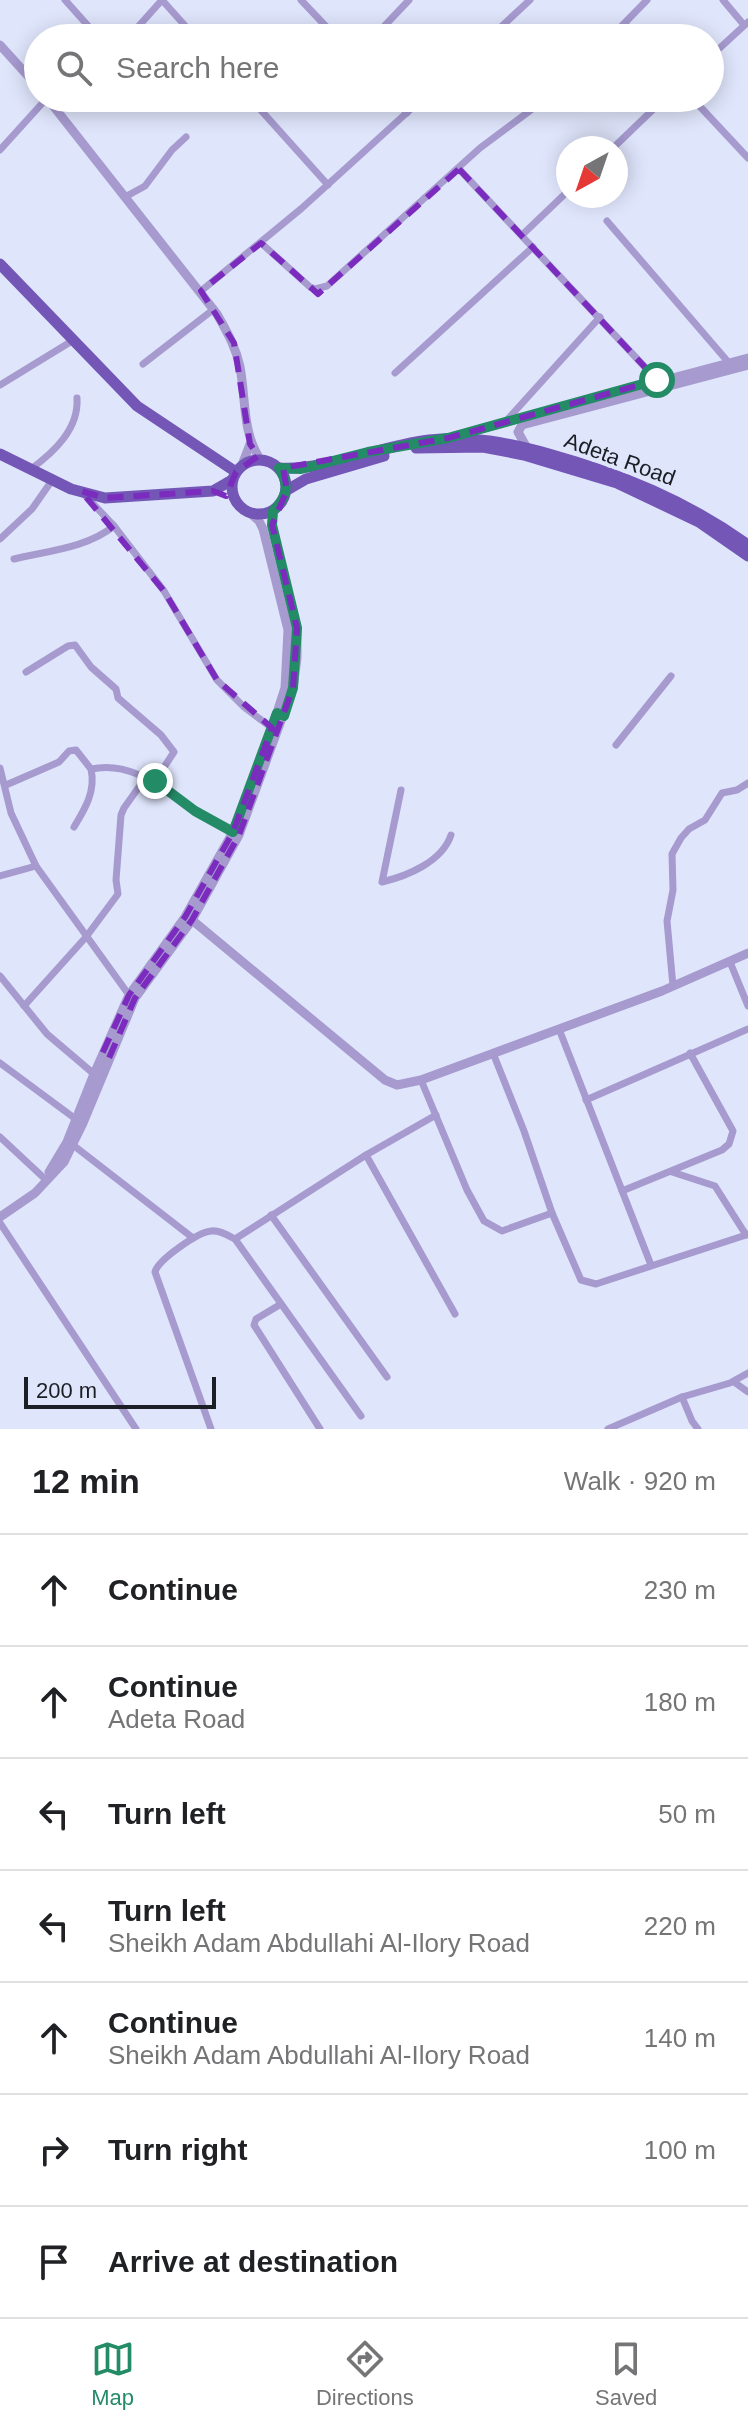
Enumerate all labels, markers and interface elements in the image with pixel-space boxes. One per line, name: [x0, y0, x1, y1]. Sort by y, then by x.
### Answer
search box: [24, 24, 724, 112]
icon: search: [52, 46, 96, 90]
text: Search here: [116, 51, 279, 84]
north arrow: [556, 136, 628, 208]
route start: [639, 362, 675, 398]
street label: Adeta Road: [561, 427, 679, 491]
route end: [137, 763, 173, 799]
scale bar: [24, 1373, 216, 1409]
text: 200 m: [36, 1378, 97, 1403]
text: 12 min: [32, 1462, 140, 1500]
text: Walk · 920 m: [564, 1466, 716, 1496]
icon: ahead: [32, 1568, 76, 1612]
text: Continue: [108, 1573, 238, 1606]
text: 230 m: [644, 1575, 716, 1605]
text: Continue: [108, 1670, 238, 1703]
icon: ahead: [32, 1680, 76, 1724]
text: 180 m: [644, 1687, 716, 1717]
text: Adeta Road: [108, 1704, 245, 1734]
icon: left: [32, 1792, 76, 1836]
text: Turn left: [108, 1797, 226, 1830]
text: 50 m: [658, 1799, 716, 1829]
text: Turn left: [108, 1894, 226, 1927]
icon: left: [32, 1904, 76, 1948]
text: 220 m: [644, 1911, 716, 1941]
text: Sheikh Adam Abdullahi Al-Ilory Road: [108, 1928, 530, 1958]
text: Continue: [108, 2006, 238, 2039]
icon: ahead: [32, 2016, 76, 2060]
text: 140 m: [644, 2023, 716, 2053]
text: Sheikh Adam Abdullahi Al-Ilory Road: [108, 2040, 530, 2070]
icon: right: [32, 2128, 76, 2172]
text: Turn right: [108, 2133, 247, 2166]
text: 100 m: [644, 2135, 716, 2165]
icon: arrive: [32, 2240, 76, 2284]
text: Arrive at destination: [108, 2245, 398, 2278]
tab: Map: [91, 2337, 135, 2411]
tab: Directions: [316, 2337, 414, 2411]
tab: Saved: [595, 2337, 657, 2411]

